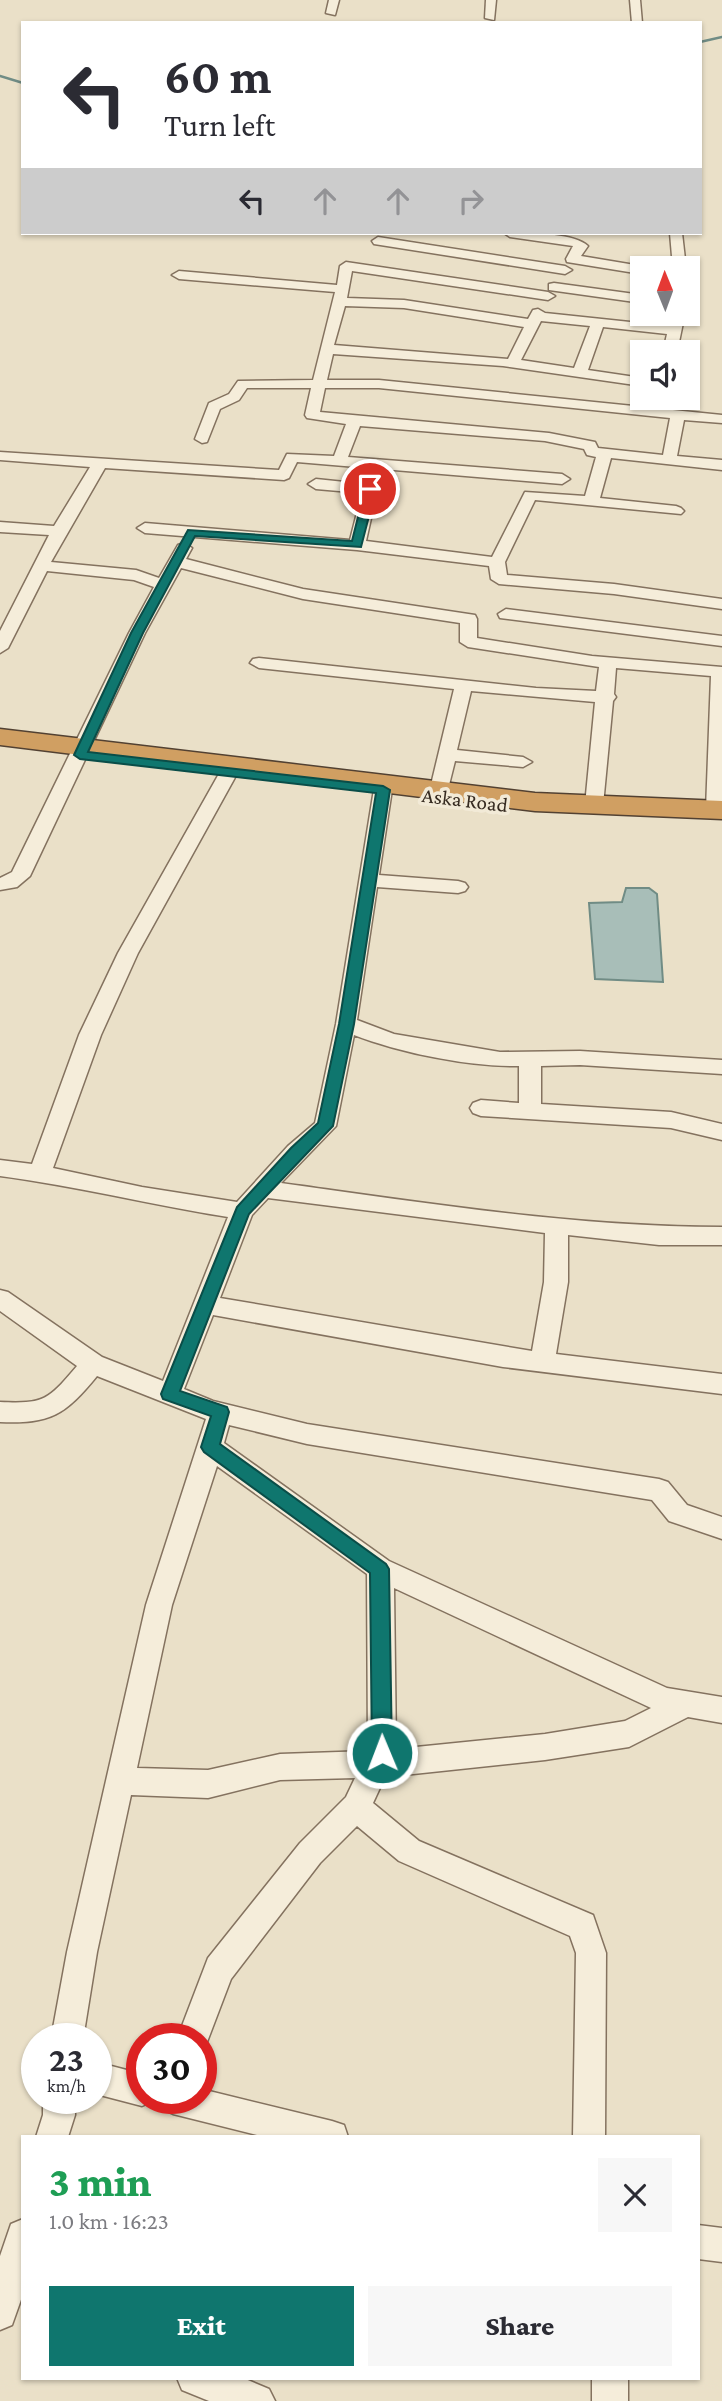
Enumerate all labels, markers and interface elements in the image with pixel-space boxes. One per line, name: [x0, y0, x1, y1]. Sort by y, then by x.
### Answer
icon: left: [49, 49, 140, 140]
text: 60 m: [164, 49, 271, 104]
text: Turn left: [164, 107, 275, 143]
icon: left: [233, 182, 271, 220]
icon: ahead: [306, 182, 344, 220]
icon: ahead: [379, 182, 417, 220]
icon: right: [452, 182, 490, 220]
north arrow: [630, 256, 700, 326]
map controls: [630, 256, 700, 410]
button: sound: [630, 340, 700, 410]
pin: [340, 459, 400, 519]
icon: arrive: [351, 470, 389, 508]
street label: Aska Road: [421, 783, 509, 817]
position arrow: [345, 1716, 419, 1790]
speed limit sign: 30: [126, 2023, 217, 2114]
text: 23: [49, 2040, 84, 2079]
text: km/h: [47, 2076, 86, 2096]
text: 3 min: [49, 2158, 152, 2205]
button: close: [598, 2158, 672, 2232]
text: 1.0 km · 16:23: [49, 2208, 169, 2234]
button: Exit: [49, 2286, 354, 2366]
button: Share: [368, 2286, 672, 2366]

